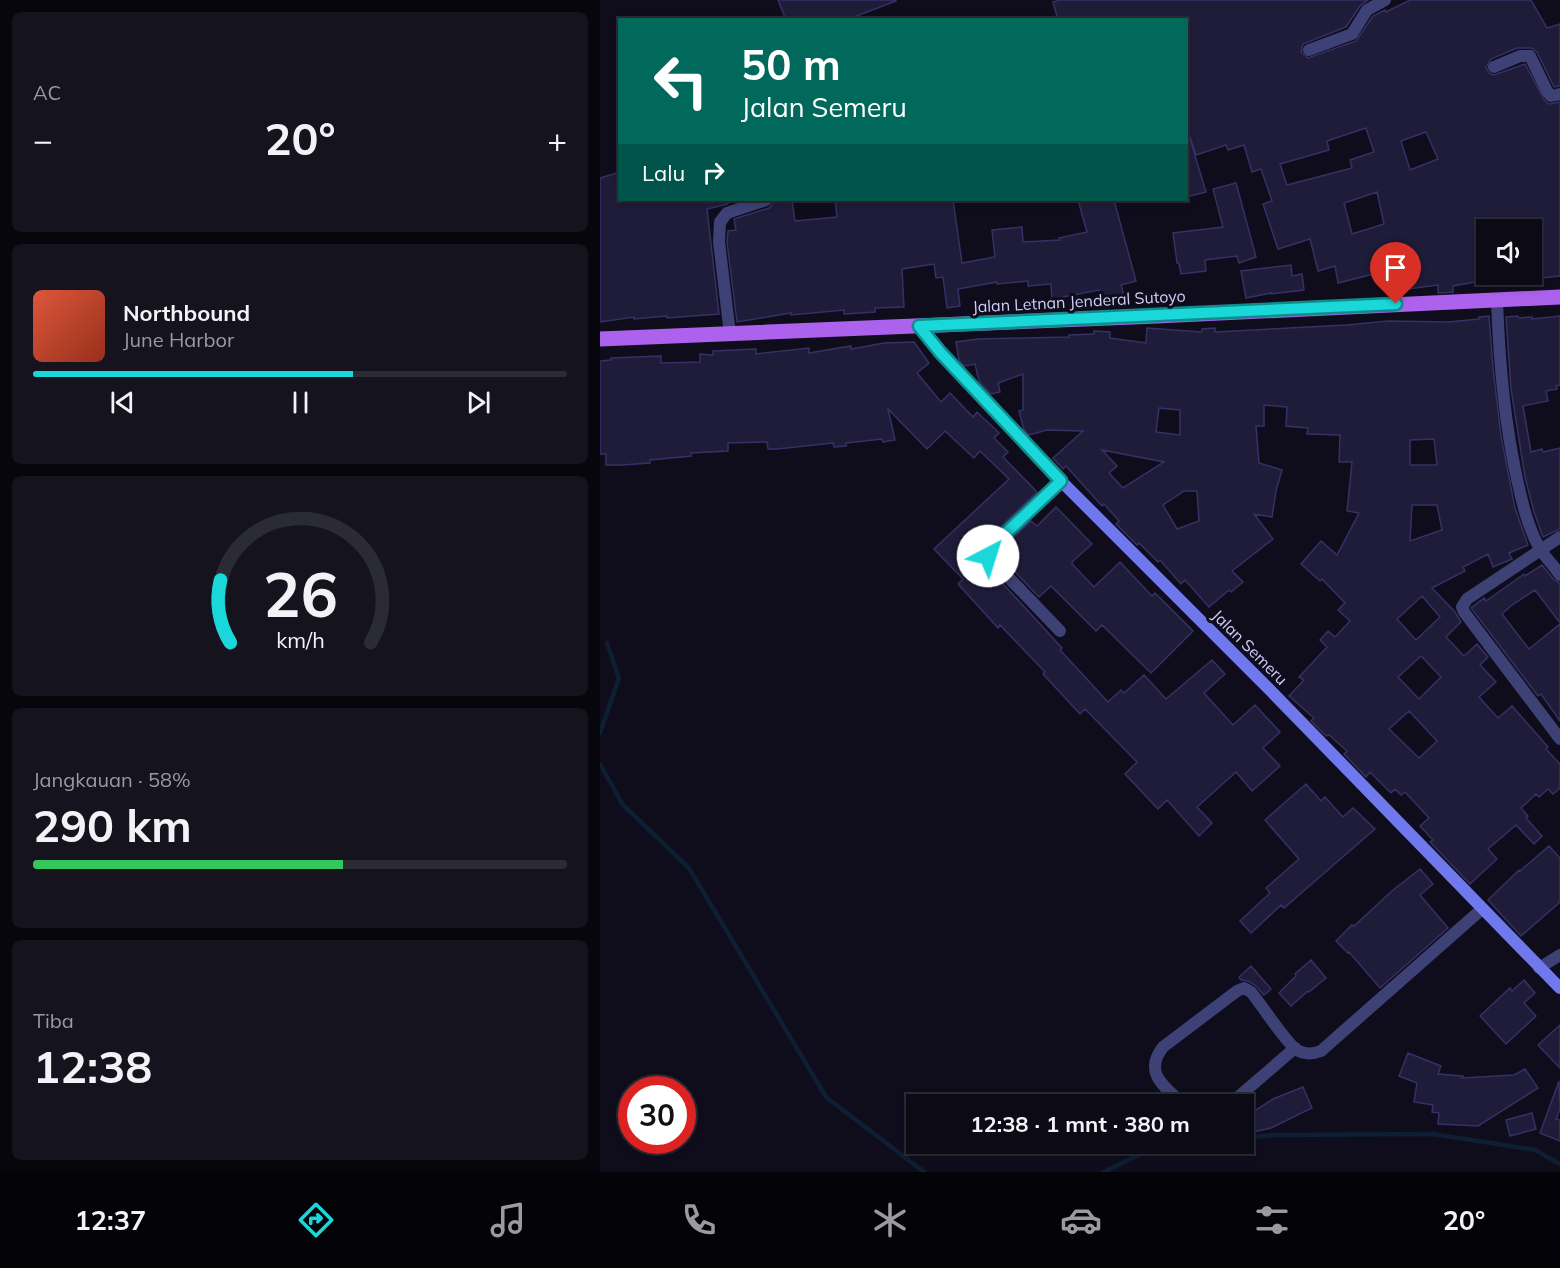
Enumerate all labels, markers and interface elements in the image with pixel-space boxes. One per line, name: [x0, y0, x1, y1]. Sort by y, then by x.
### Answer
text: 50 m: [741, 38, 841, 91]
icon: left: [642, 42, 720, 120]
text: AC: [33, 80, 61, 105]
text: Jalan Semeru: [741, 90, 907, 124]
text: 20°: [264, 110, 336, 166]
text: −: [33, 119, 53, 160]
text: +: [547, 119, 567, 160]
icon: right: [697, 156, 730, 189]
text: Lalu: [642, 159, 685, 187]
map controls: [1476, 219, 1542, 285]
button: sound: [1476, 219, 1542, 285]
pin: [1370, 242, 1421, 304]
icon: arrive: [1379, 251, 1412, 284]
street label: Jalan Letnan Jenderal Sutoyo: [972, 285, 1186, 317]
text: Northbound: [123, 299, 250, 327]
text: June Harbor: [123, 327, 234, 352]
icon: previous: [106, 386, 139, 419]
icon: pause: [284, 386, 317, 419]
icon: next: [462, 386, 495, 419]
position arrow: [956, 524, 1020, 588]
text: 26: [263, 554, 337, 633]
street label: Jalan Semeru: [1208, 605, 1292, 689]
text: km/h: [276, 626, 324, 653]
text: Jangkauan · 58%: [33, 767, 191, 792]
text: 290 km: [33, 797, 192, 853]
text: Tiba: [33, 1008, 74, 1033]
text: 12:38: [33, 1038, 152, 1094]
speed limit sign: 30: [618, 1076, 696, 1154]
text: 12:38 · 1 mnt · 380 m: [970, 1110, 1190, 1138]
icon: directions: [295, 1199, 337, 1241]
icon: music: [487, 1199, 529, 1241]
icon: phone: [678, 1199, 720, 1241]
icon: climate: [869, 1199, 911, 1241]
icon: car: [1060, 1199, 1102, 1241]
icon: filters: [1251, 1199, 1293, 1241]
text: 12:37: [75, 1203, 146, 1237]
text: 20°: [1443, 1203, 1485, 1237]

